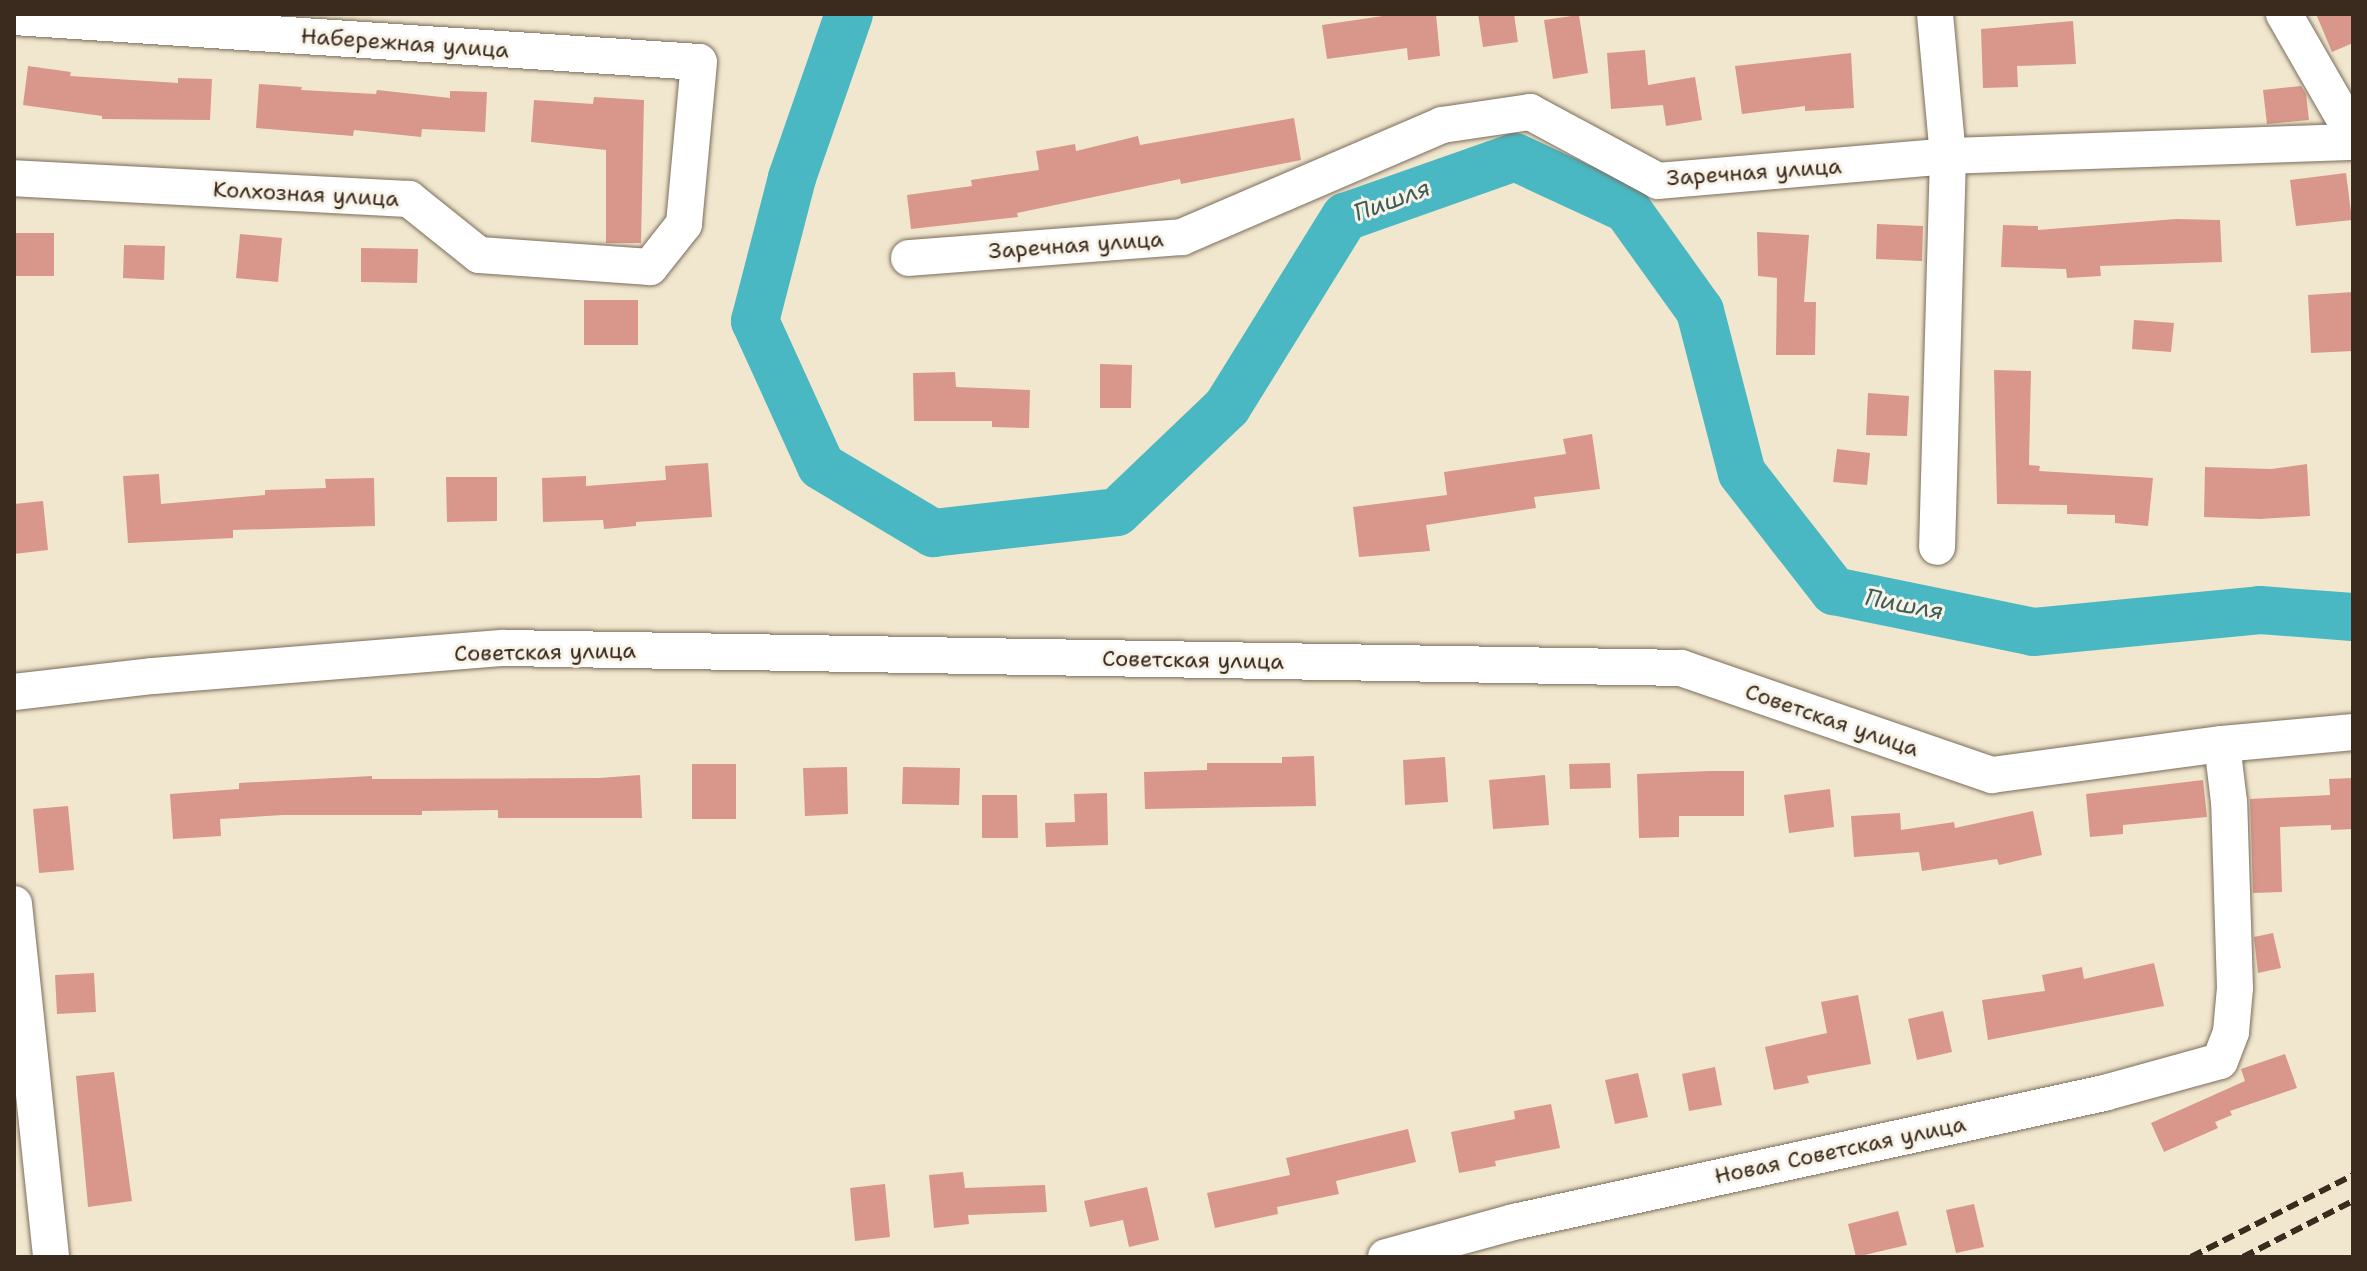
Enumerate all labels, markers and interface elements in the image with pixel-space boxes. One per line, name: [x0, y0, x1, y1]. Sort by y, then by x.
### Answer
street label: Набережная улица: [300, 23, 510, 63]
street label: Заречная улица: [1666, 153, 1842, 191]
water label: Пишля: [1350, 174, 1434, 228]
street label: Колхозная улица: [212, 176, 400, 212]
street label: Заречная улица: [988, 226, 1164, 264]
water label: Пишля: [1862, 583, 1946, 627]
street label: Советская улица: [454, 637, 636, 667]
street label: Советская улица: [1102, 645, 1284, 675]
street label: Советская улица: [1742, 678, 1922, 762]
street label: Новая Советская улица: [1712, 1110, 1968, 1190]

